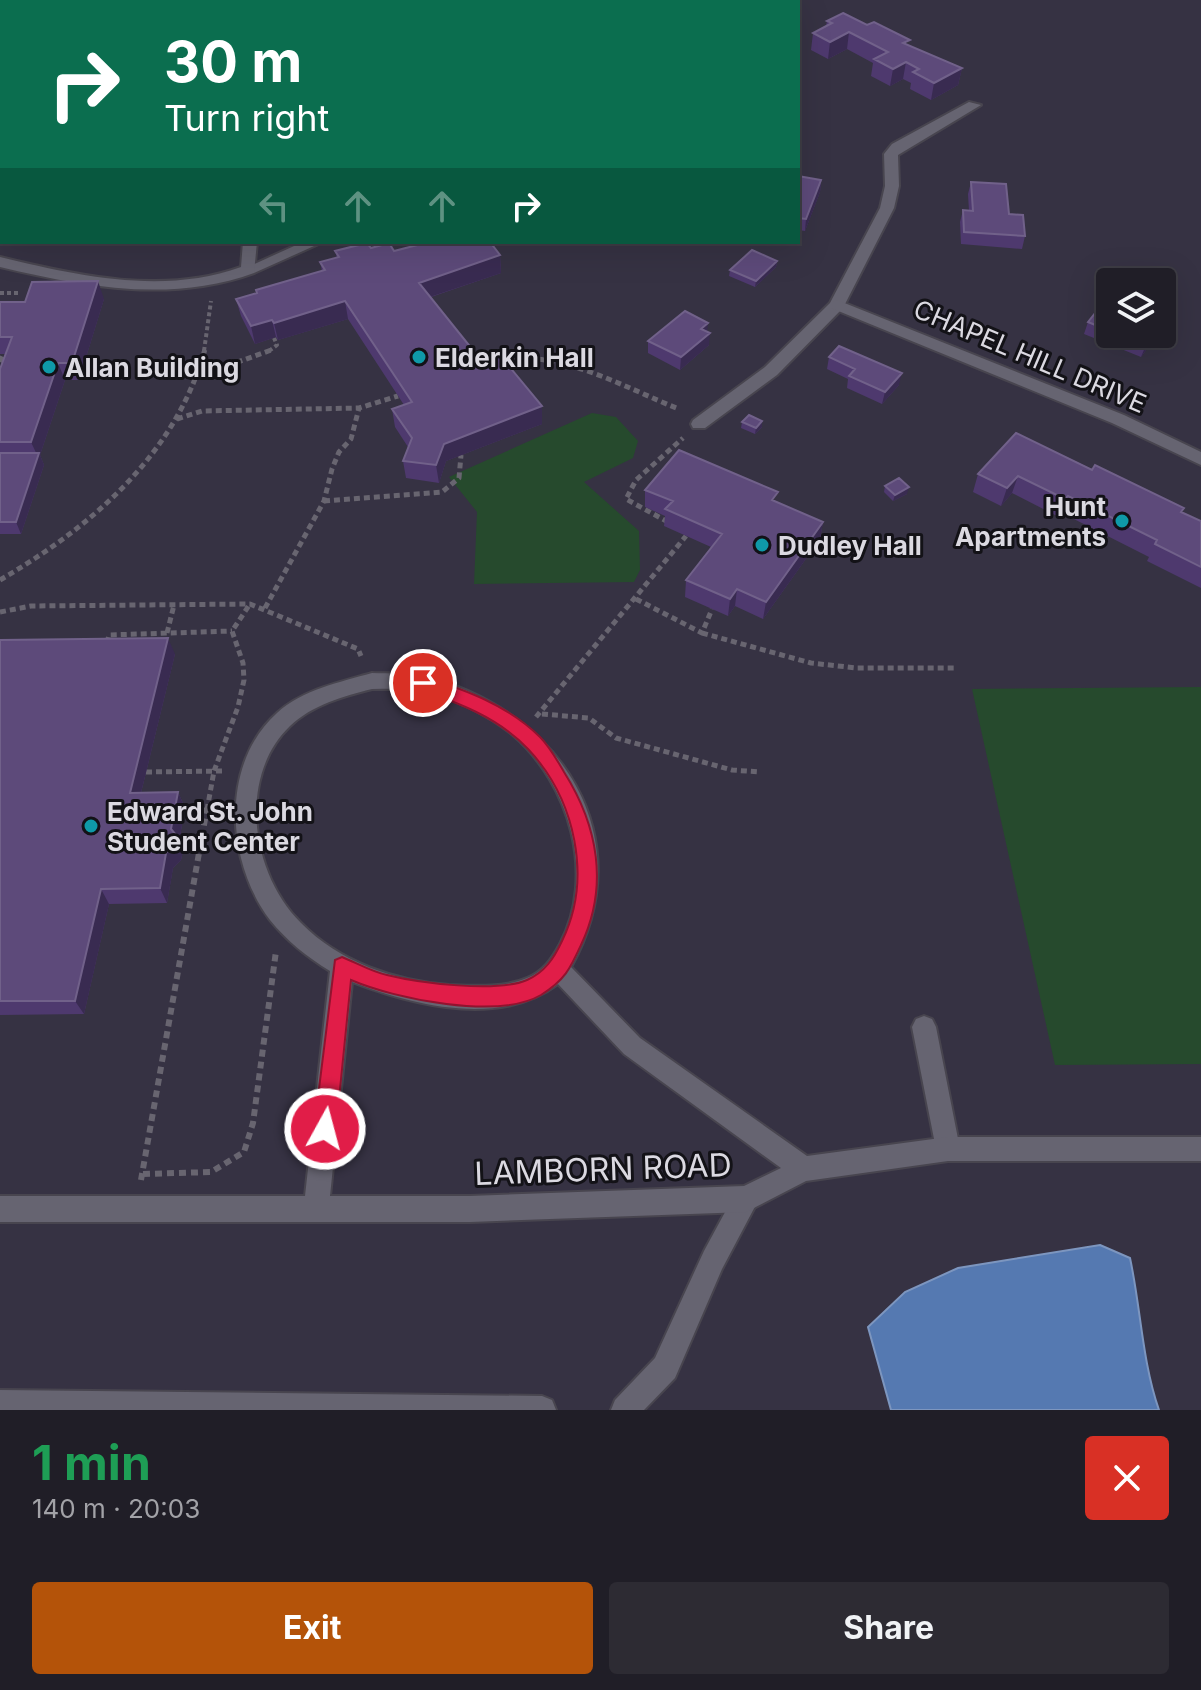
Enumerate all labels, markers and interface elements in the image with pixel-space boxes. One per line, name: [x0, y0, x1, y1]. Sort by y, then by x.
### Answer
text: 30 m: [164, 28, 302, 96]
icon: right: [32, 32, 136, 136]
text: Turn right: [164, 96, 329, 140]
icon: left: [252, 184, 296, 228]
icon: ahead: [336, 184, 380, 228]
icon: ahead: [420, 184, 464, 228]
icon: right: [504, 184, 548, 228]
map controls: [1096, 268, 1176, 348]
button: layers: [1096, 268, 1176, 348]
street label: CHAPEL HILL DRIVE: [909, 293, 1151, 419]
place label: Elderkin Hall: [435, 342, 594, 373]
marker: Elderkin Hall: [410, 348, 428, 366]
place label: Allan Building: [65, 352, 239, 383]
marker: Allan Building: [40, 358, 58, 376]
place label: Hunt Apartments: [955, 491, 1106, 552]
marker: Hunt Apartments: [1113, 512, 1131, 530]
place label: Dudley Hall: [778, 530, 922, 561]
marker: Dudley Hall: [753, 536, 771, 554]
pin: [389, 649, 457, 717]
icon: arrive: [401, 661, 445, 705]
place label: Edward St. John Student Center: [107, 796, 313, 857]
marker: Edward St. John Student Center: [82, 817, 100, 835]
position arrow: [283, 1087, 367, 1171]
street label: LAMBORN ROAD: [474, 1145, 732, 1193]
text: 1 min: [32, 1433, 151, 1492]
button: close: [1085, 1436, 1169, 1520]
text: 140 m · 20:03: [32, 1493, 200, 1524]
button: Exit: [32, 1582, 593, 1674]
button: Share: [609, 1582, 1169, 1674]

